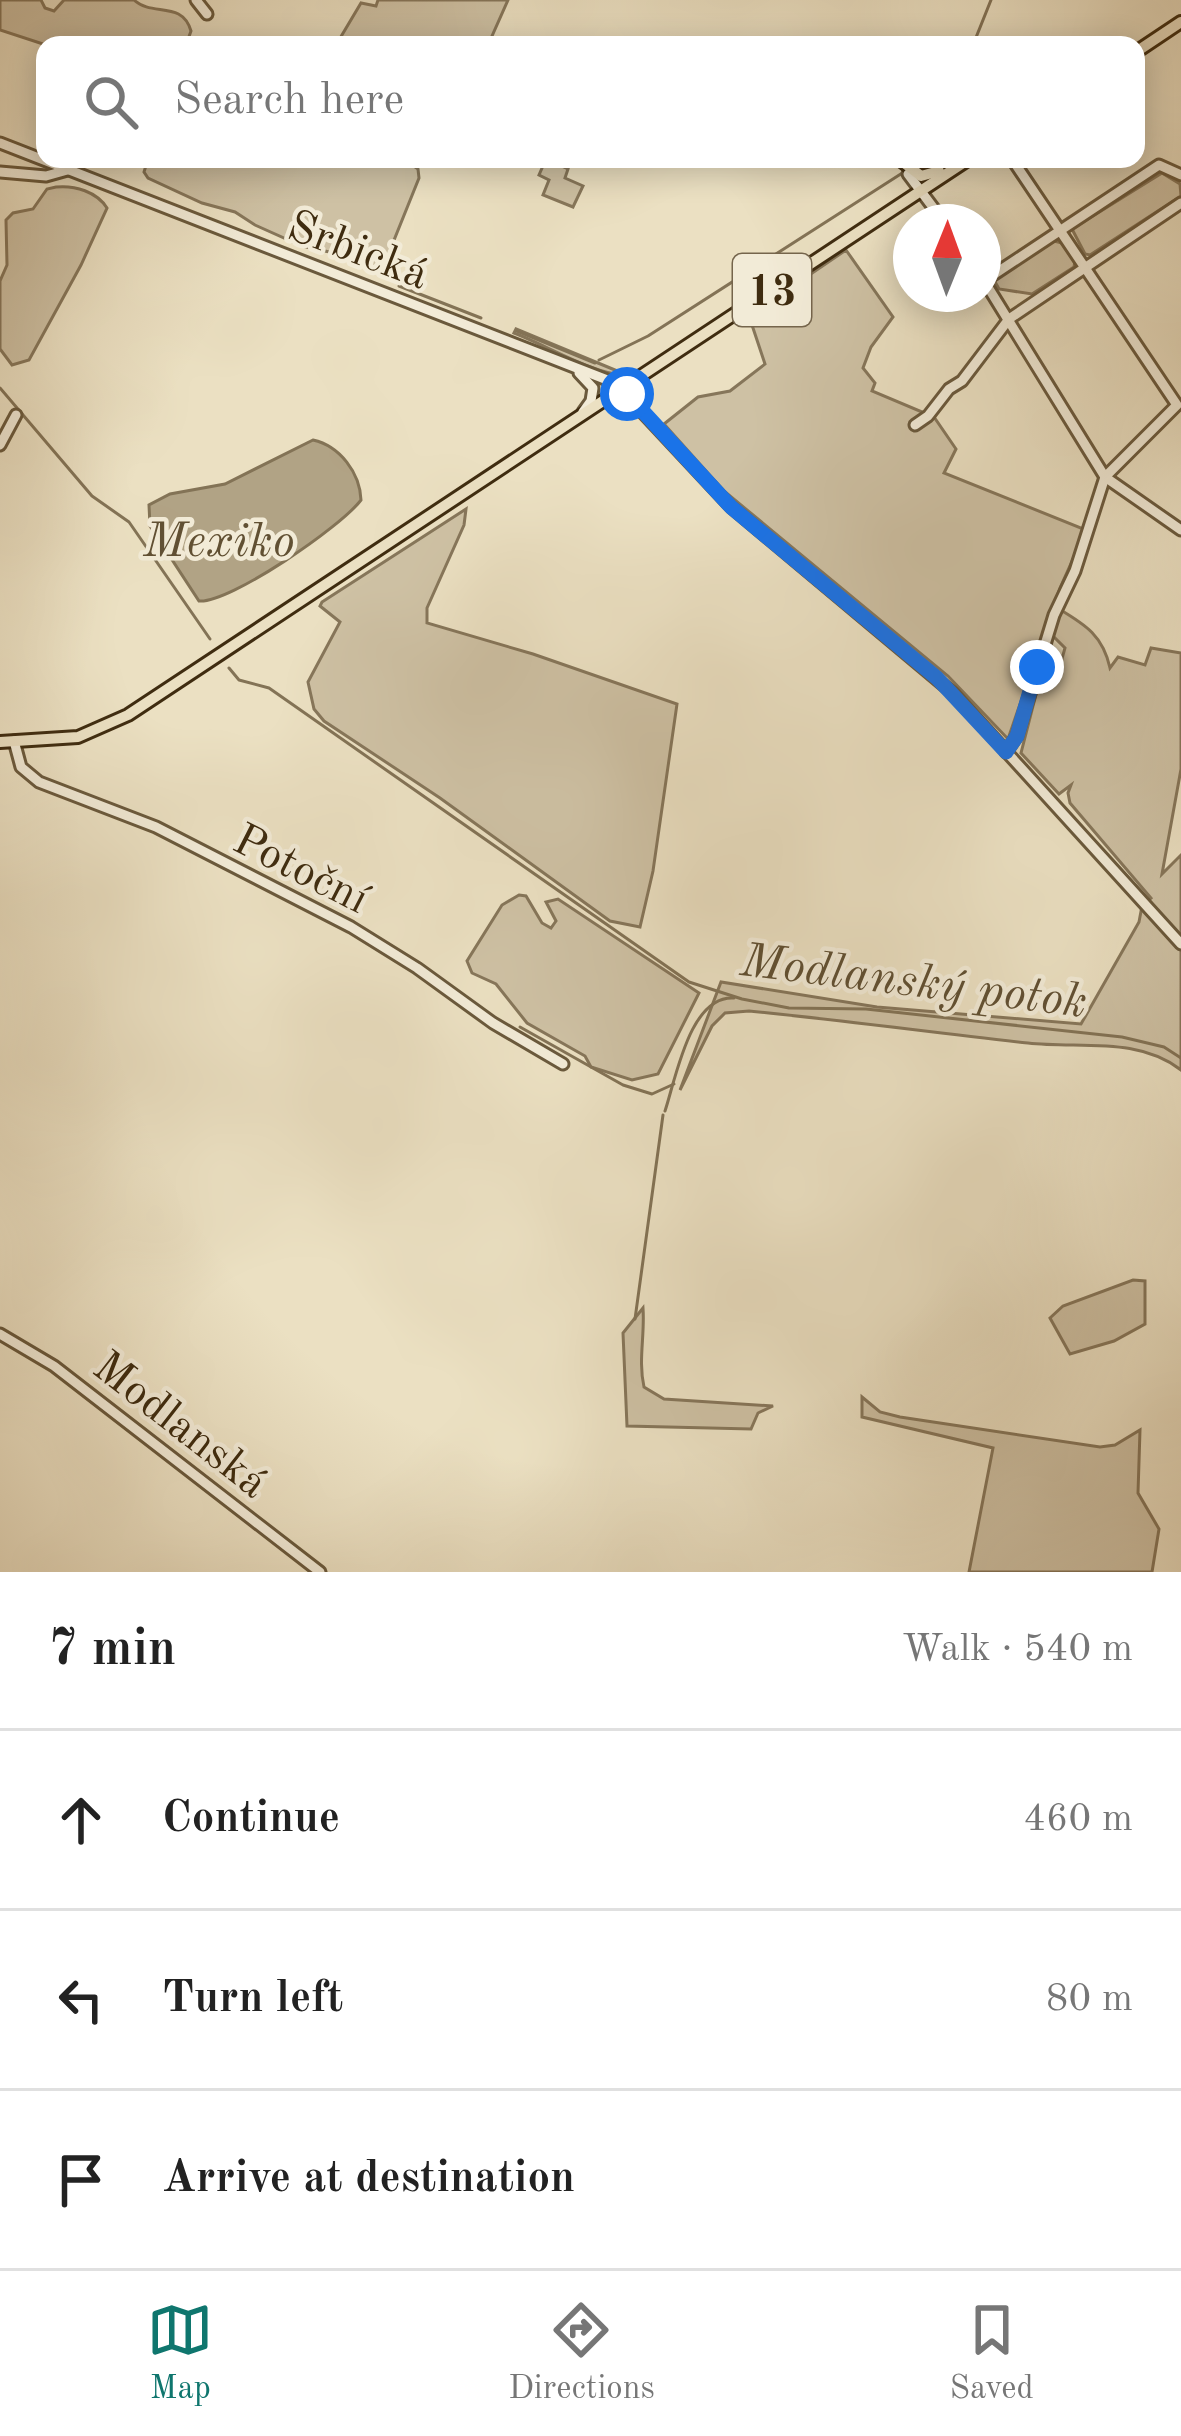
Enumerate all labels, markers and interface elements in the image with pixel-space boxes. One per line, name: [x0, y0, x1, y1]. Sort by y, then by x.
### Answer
search box: [36, 36, 1145, 168]
icon: search: [78, 69, 144, 135]
text: Search here: [174, 79, 404, 124]
north arrow: [893, 204, 1001, 312]
street label: Srbická: [281, 205, 434, 300]
road number: 13: [733, 254, 811, 326]
route start: [600, 367, 654, 421]
water label: Mexiko: [142, 519, 295, 567]
route end: [1010, 640, 1064, 694]
street label: Potoční: [225, 818, 375, 924]
water label: Modlanský potok: [737, 938, 1089, 1028]
street label: Modlanská: [84, 1345, 275, 1508]
text: 7 min: [48, 1625, 176, 1676]
text: Walk · 540 m: [902, 1630, 1133, 1669]
icon: ahead: [48, 1787, 114, 1853]
text: Continue: [162, 1797, 340, 1842]
text: 460 m: [1023, 1800, 1133, 1839]
icon: left: [48, 1967, 114, 2033]
text: Turn left: [162, 1977, 343, 2022]
text: 80 m: [1046, 1980, 1133, 2019]
icon: arrive: [48, 2147, 114, 2213]
text: Arrive at destination: [162, 2157, 575, 2202]
tab: Map: [147, 2297, 213, 2410]
tab: Directions: [508, 2297, 655, 2410]
tab: Saved: [950, 2297, 1034, 2410]

